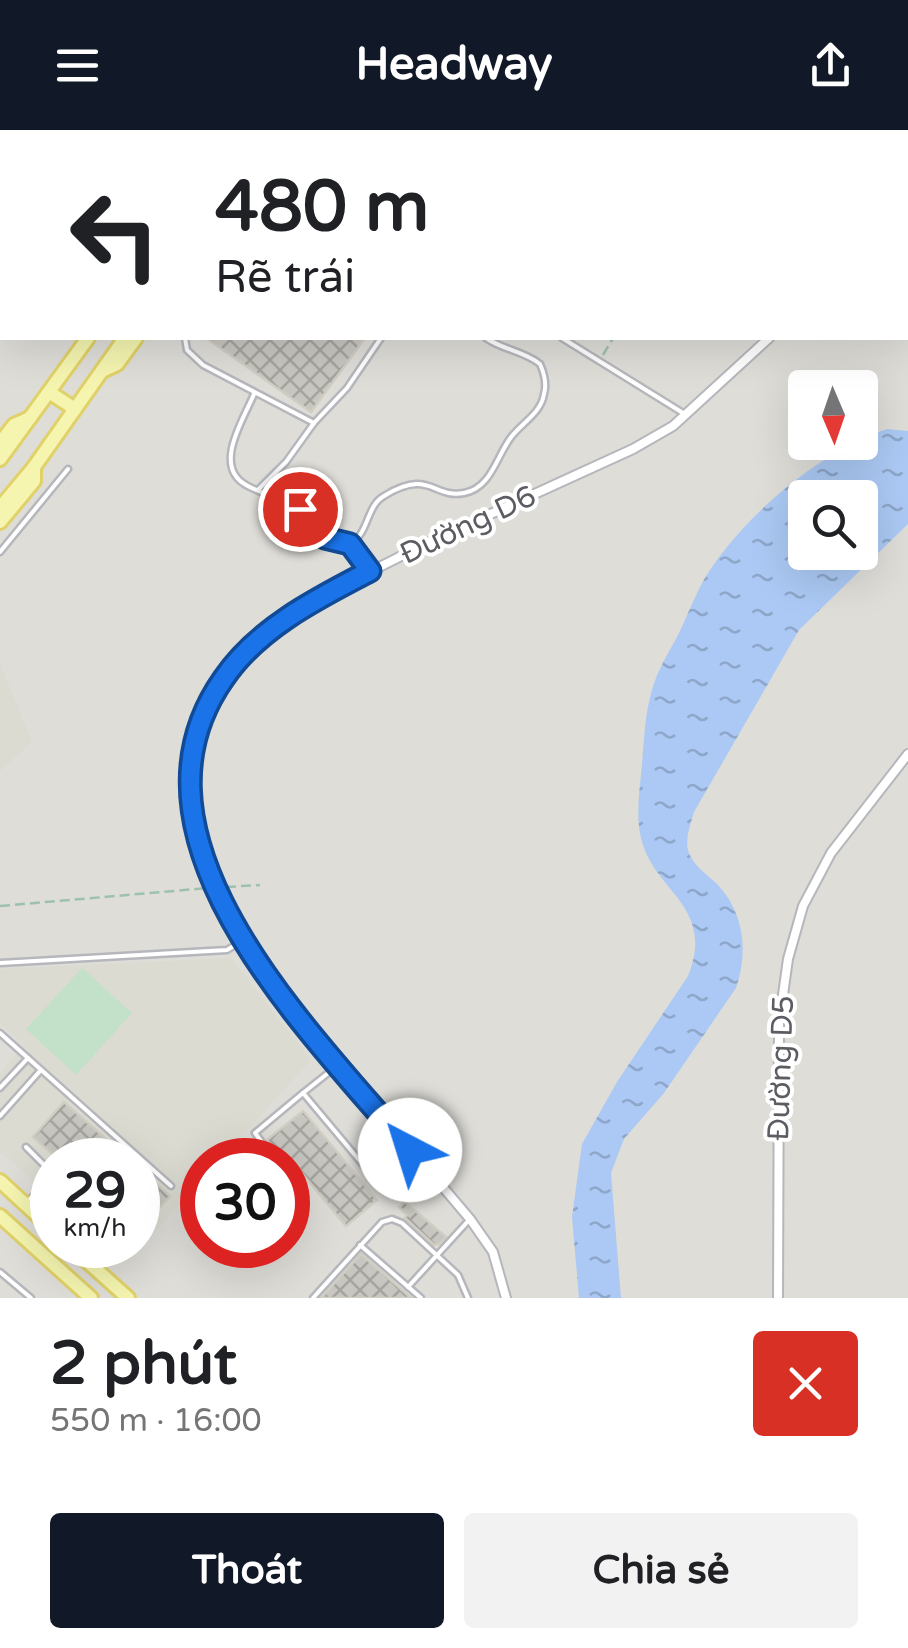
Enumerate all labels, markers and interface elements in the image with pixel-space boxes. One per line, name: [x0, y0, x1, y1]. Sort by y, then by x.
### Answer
icon: menu: [50, 38, 105, 93]
text: Headway: [356, 38, 552, 92]
icon: share: [803, 38, 858, 93]
text: 480 m: [215, 166, 429, 250]
icon: left: [50, 170, 180, 300]
text: Rẽ trái: [215, 251, 355, 305]
north arrow: [788, 370, 878, 460]
map controls: [788, 370, 878, 570]
pin: [258, 467, 343, 552]
street label: Đường D6: [394, 477, 542, 573]
button: search: [788, 480, 878, 570]
icon: arrive: [273, 482, 328, 537]
street label: Đường D5: [760, 995, 802, 1141]
position arrow: [358, 1098, 462, 1202]
speed limit sign: 30: [180, 1138, 310, 1268]
text: 29: [64, 1161, 126, 1221]
text: km/h: [64, 1213, 126, 1243]
text: 2 phút: [50, 1328, 237, 1400]
button: close: [753, 1331, 858, 1436]
text: 550 m · 16:00: [50, 1402, 262, 1440]
button: Thoát: [50, 1513, 444, 1628]
button: Chia sẻ: [464, 1513, 858, 1628]

